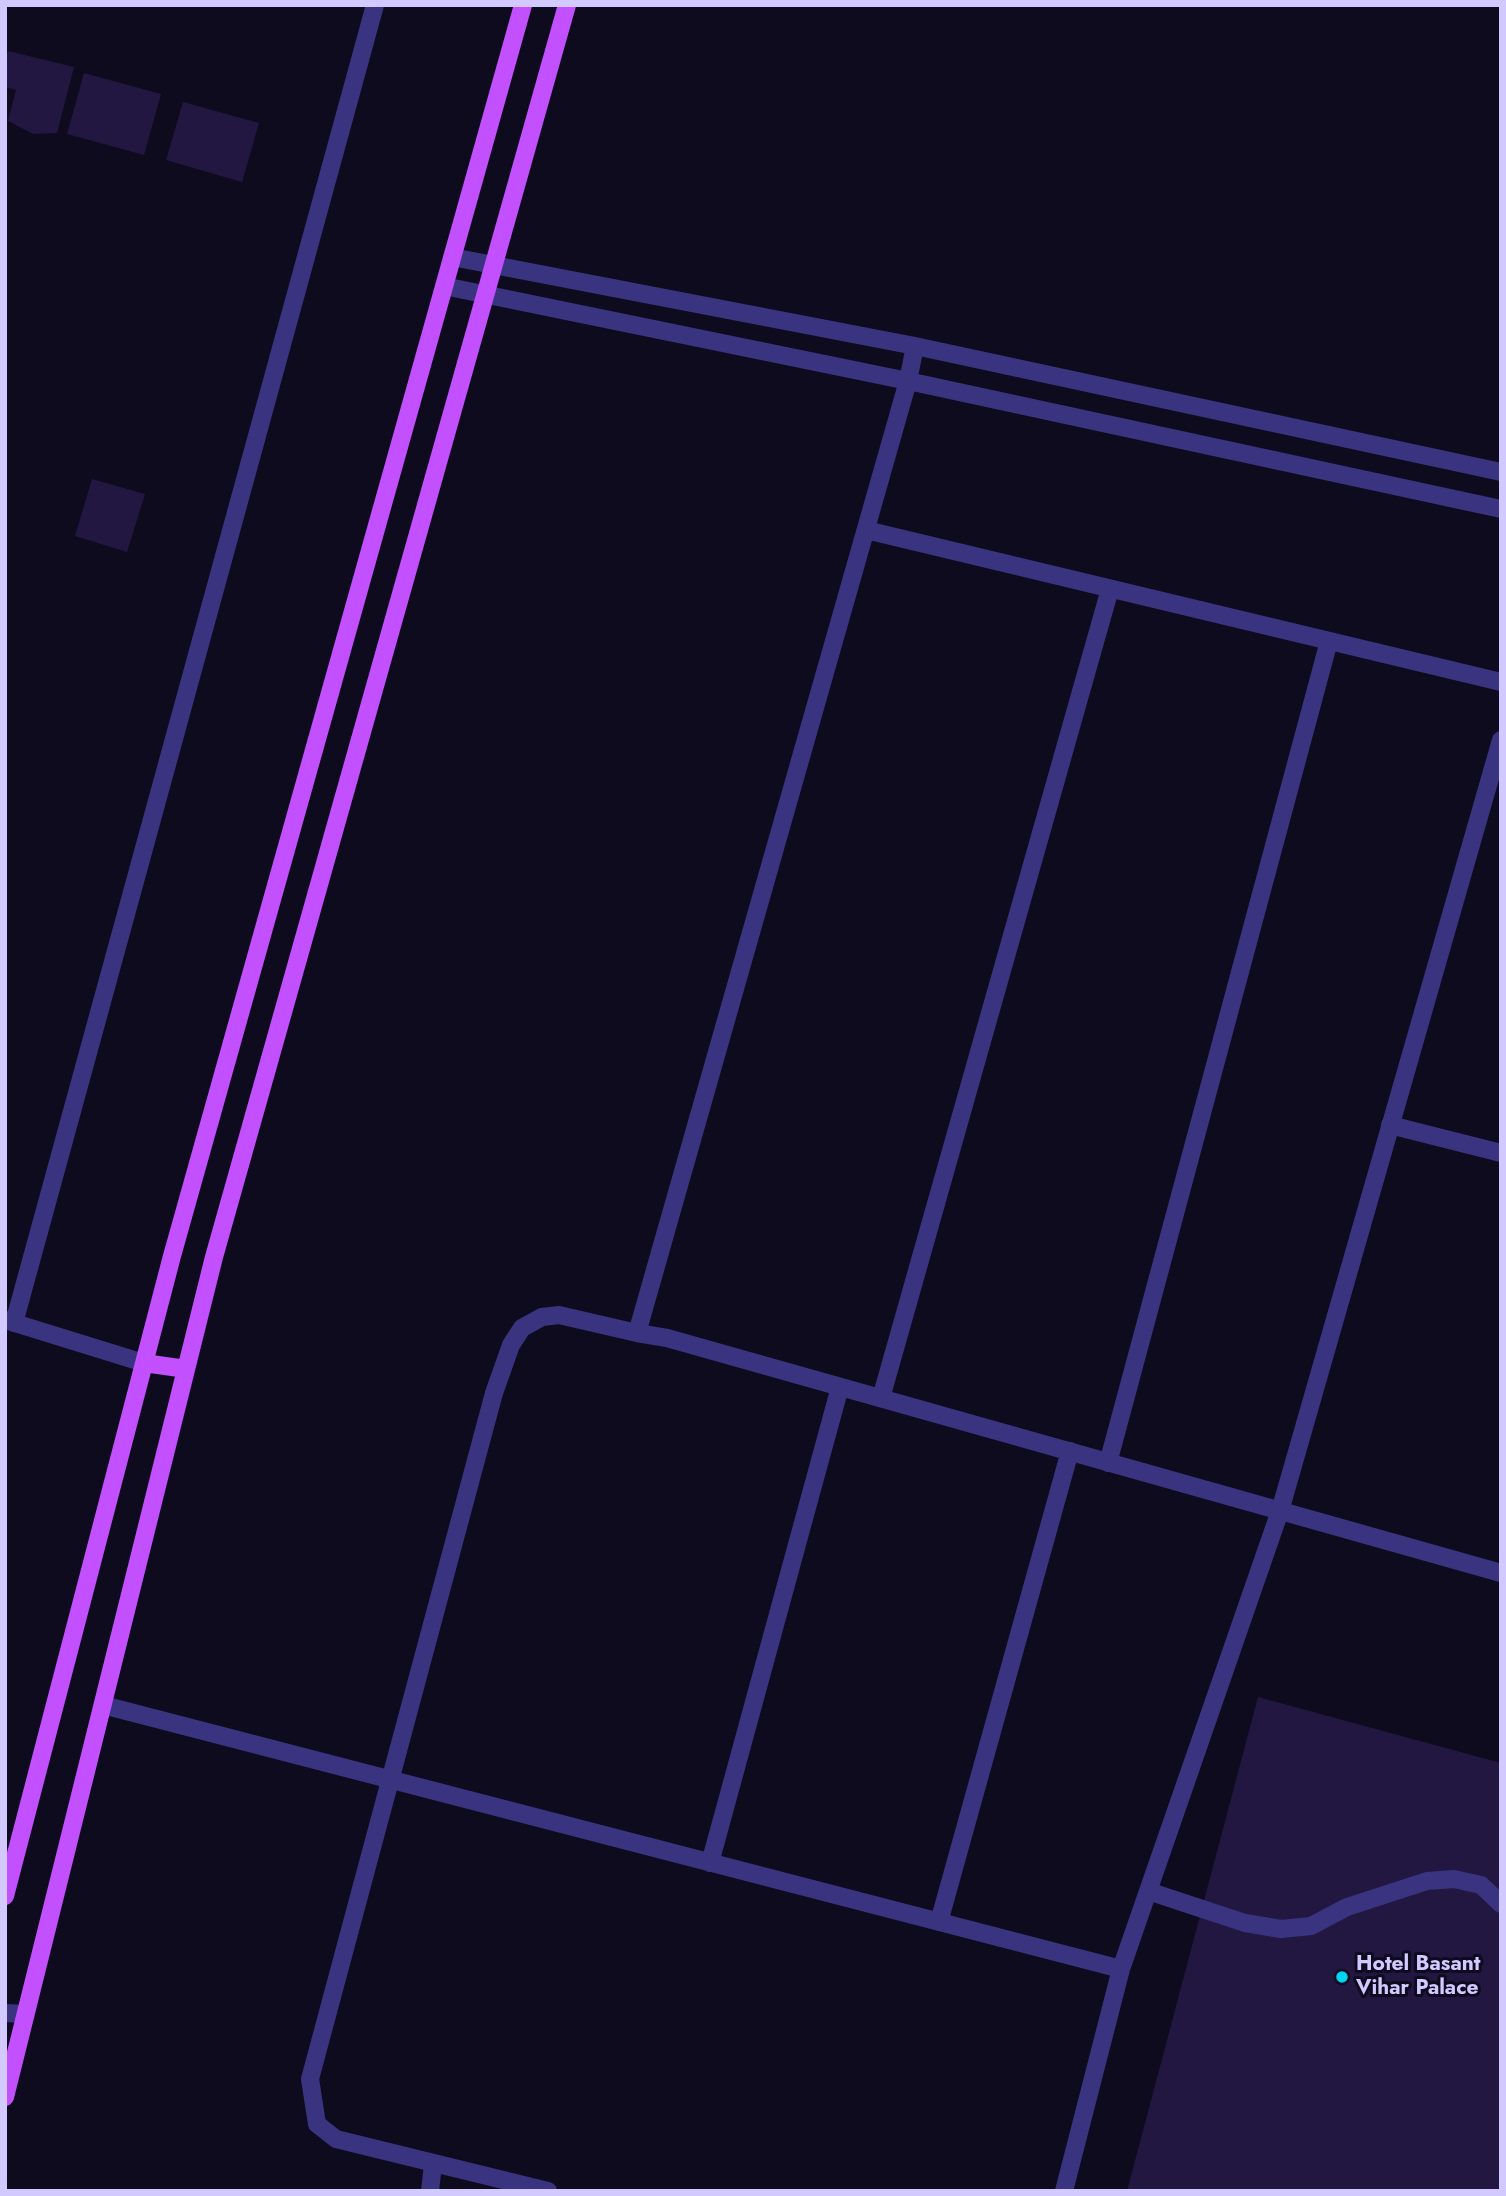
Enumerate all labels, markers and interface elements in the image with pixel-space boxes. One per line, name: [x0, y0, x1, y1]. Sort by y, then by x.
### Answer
place label: Hotel Basant Vihar Palace: [1356, 1952, 1480, 2002]
marker: Hotel Basant Vihar Palace: [1334, 1969, 1350, 1985]

